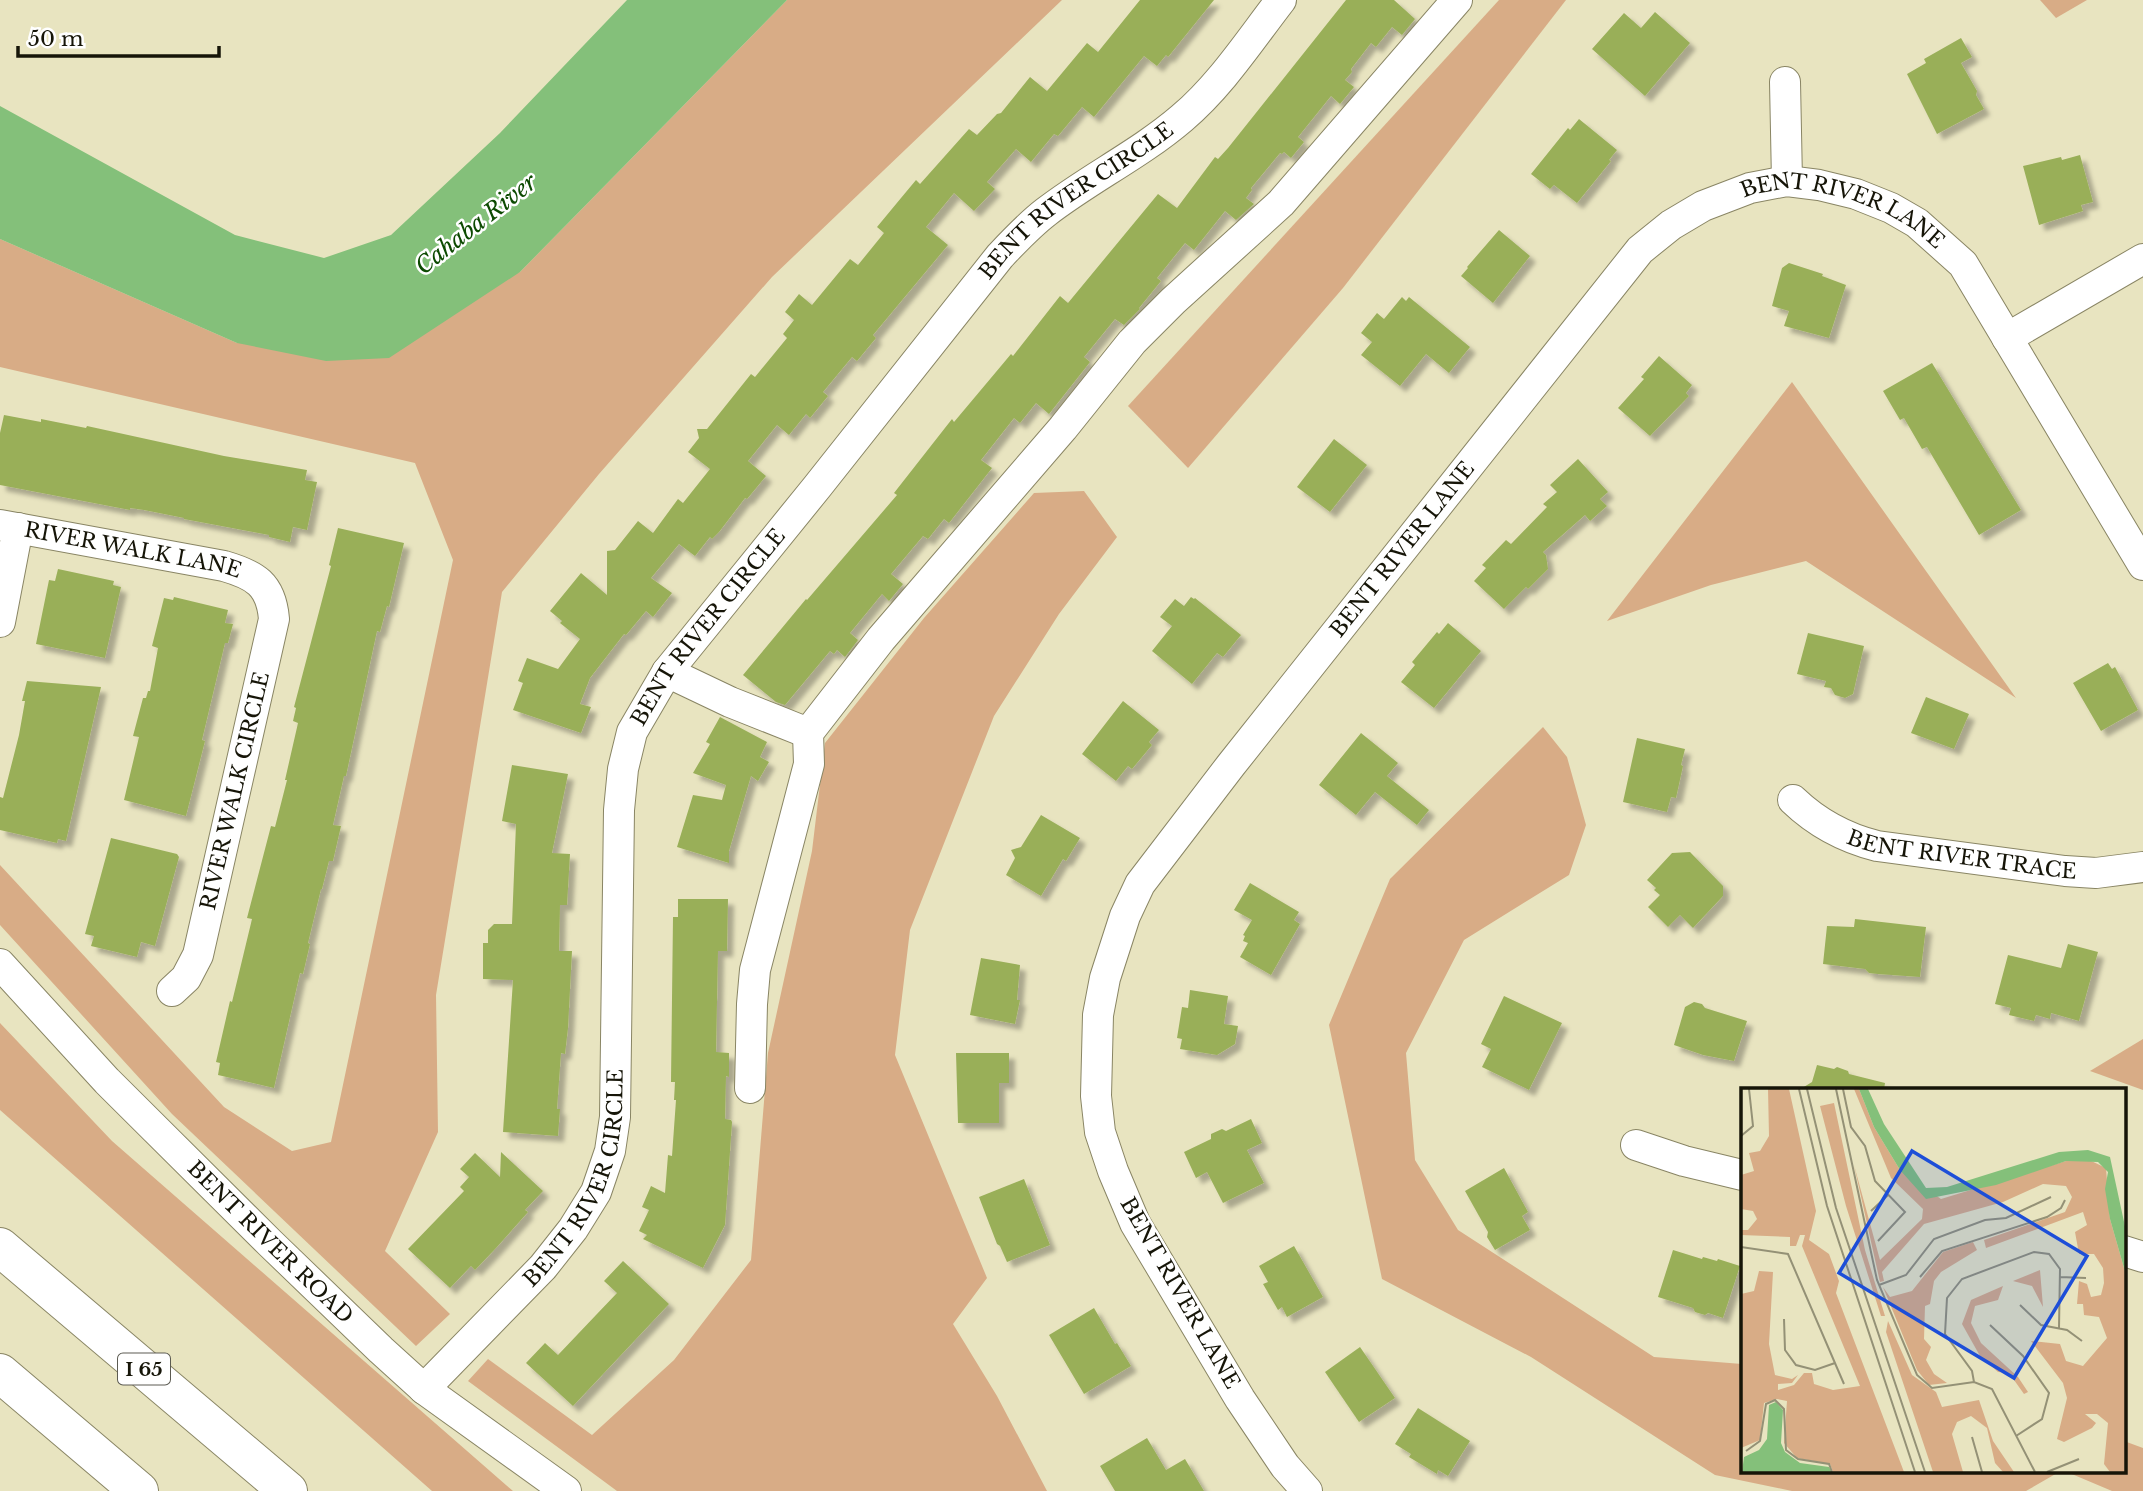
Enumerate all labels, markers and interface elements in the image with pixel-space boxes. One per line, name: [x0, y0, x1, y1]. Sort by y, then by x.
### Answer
scale bar: [18, 14, 219, 58]
text: 50 m: [28, 26, 84, 52]
street label: BENT RIVER CIRCLE: [974, 117, 1179, 284]
water label: Cahaba River: [410, 167, 543, 280]
street label: BENT RIVER LANE: [1737, 168, 1950, 254]
street label: BENT RIVER LANE: [1325, 456, 1480, 643]
street label: RIVER WALK LANE: [22, 517, 245, 584]
street label: BENT RIVER CIRCLE: [625, 524, 791, 730]
street label: RIVER WALK CIRCLE: [195, 669, 275, 913]
street label: BENT RIVER TRACE: [1843, 824, 2077, 885]
street label: BENT RIVER CIRCLE: [518, 1069, 629, 1292]
inset map: [1741, 1088, 2126, 1474]
street label: BENT RIVER ROAD: [182, 1155, 359, 1329]
street label: BENT RIVER LANE: [1115, 1193, 1245, 1393]
road number: I 65: [118, 1354, 170, 1385]

